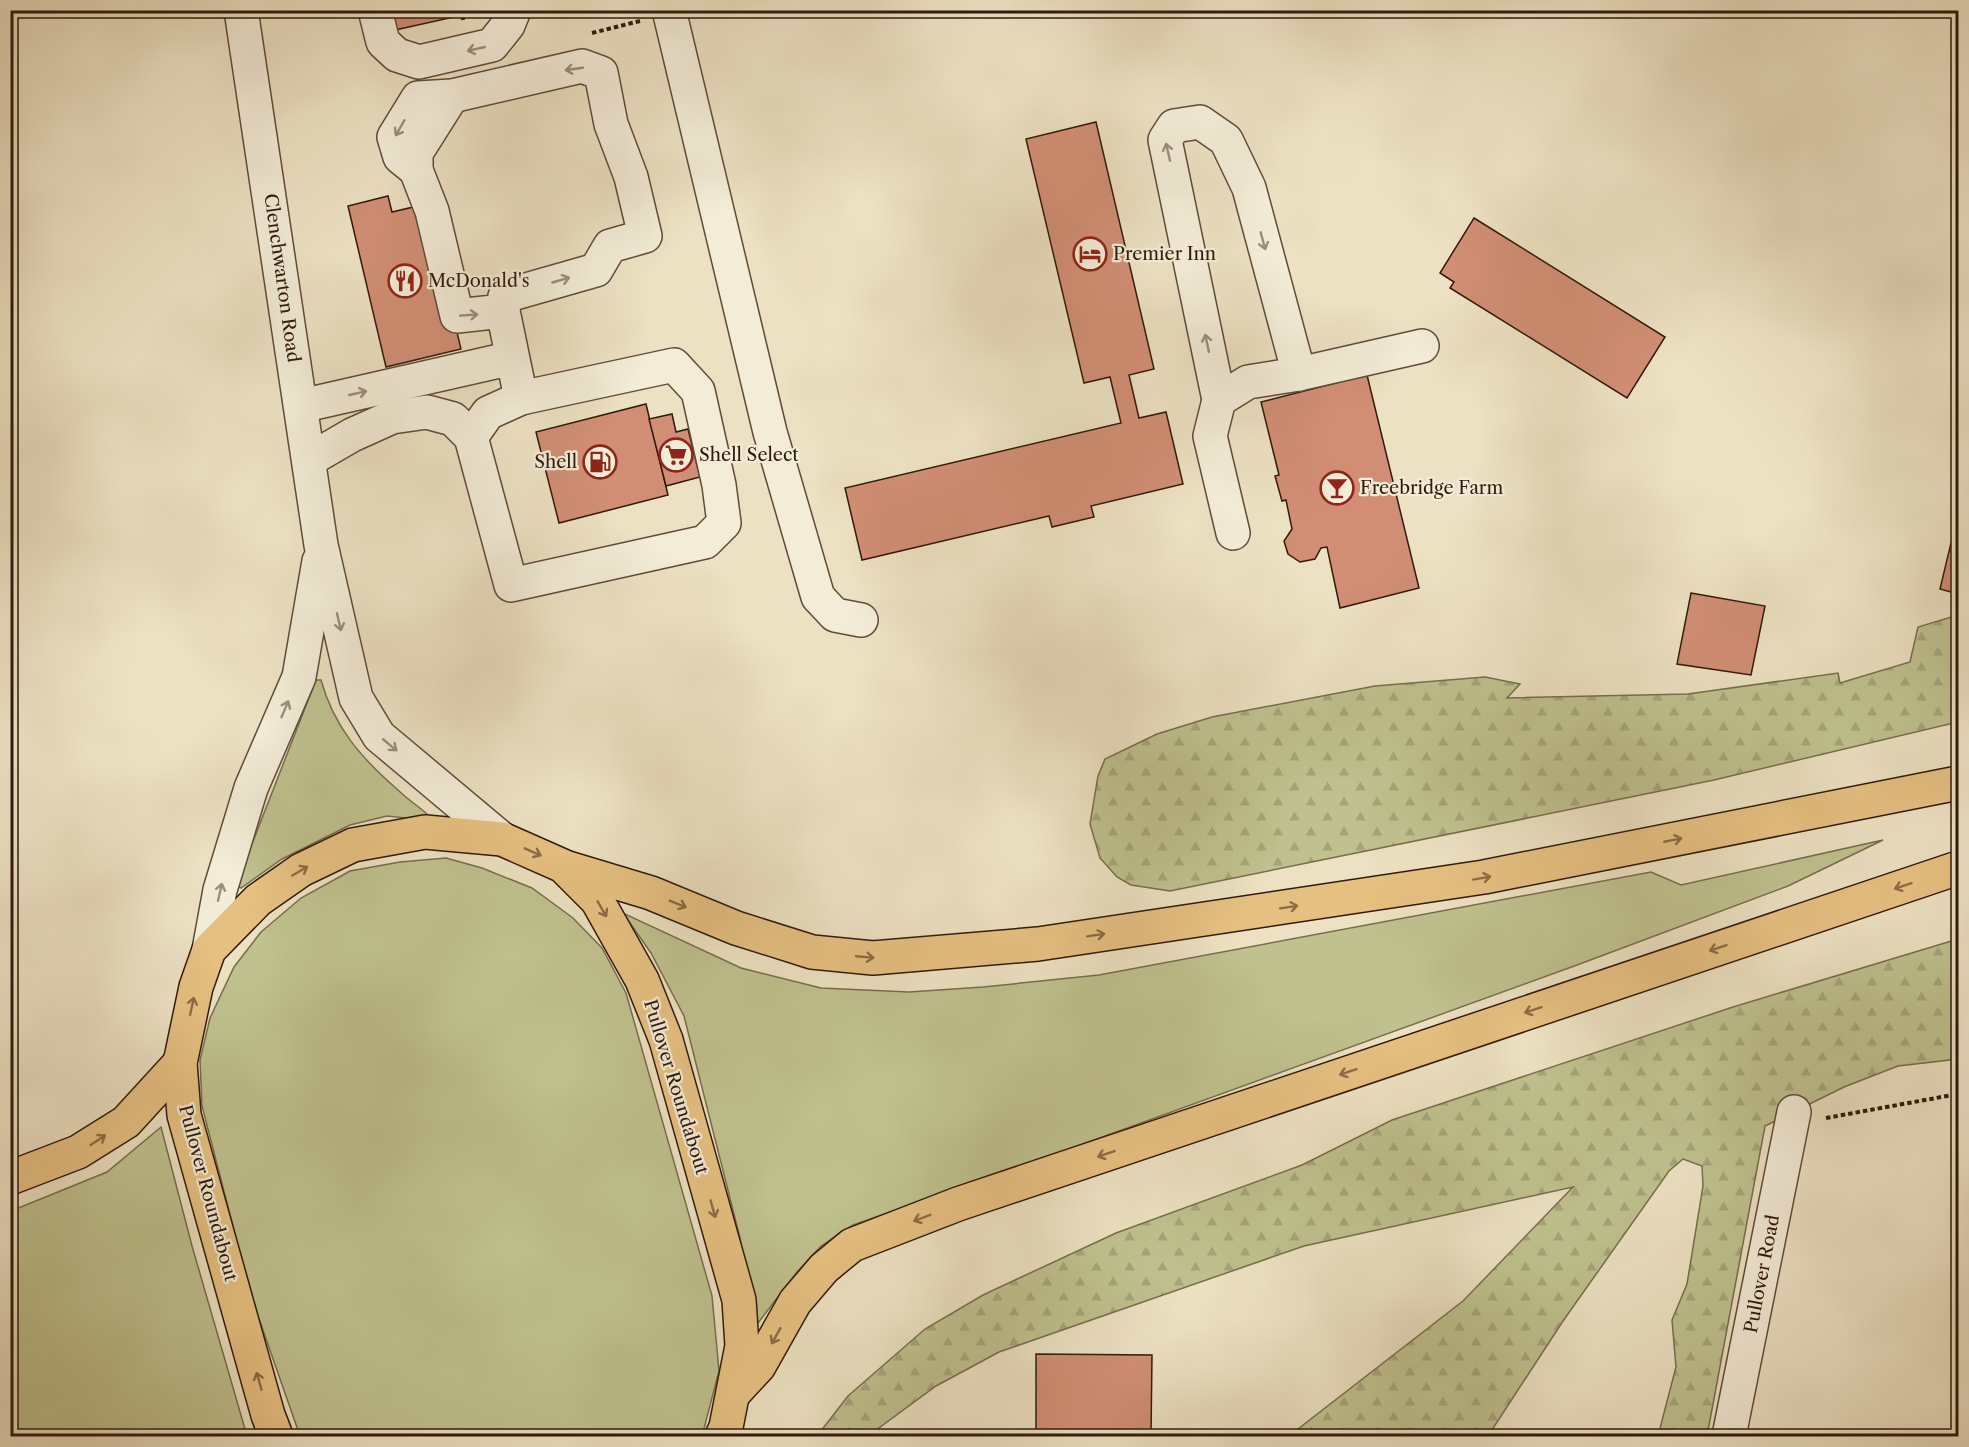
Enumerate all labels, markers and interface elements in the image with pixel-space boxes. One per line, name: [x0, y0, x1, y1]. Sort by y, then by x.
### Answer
one-way arrow: [466, 44, 486, 55]
one-way arrow: [565, 63, 585, 74]
one-way arrow: [394, 119, 406, 136]
one-way arrow: [1162, 143, 1173, 162]
street label: Clenchwarton Road: [259, 192, 305, 364]
one-way arrow: [1258, 231, 1270, 250]
hotel icon: Premier Inn: [1072, 236, 1108, 272]
place label: Premier Inn: [1113, 243, 1216, 265]
restaurant icon: McDonald's: [387, 263, 423, 299]
place label: McDonald's: [428, 270, 530, 292]
one-way arrow: [552, 273, 571, 285]
one-way arrow: [459, 309, 479, 320]
one-way arrow: [1201, 334, 1213, 353]
one-way arrow: [348, 387, 367, 398]
supermarket icon: Shell Select: [658, 437, 694, 473]
fuel station icon: Shell: [582, 444, 618, 480]
place label: Shell Select: [699, 444, 799, 466]
place label: Shell: [534, 451, 577, 473]
bar icon: Freebridge Farm: [1319, 470, 1355, 506]
place label: Freebridge Farm: [1360, 477, 1503, 499]
one-way arrow: [333, 613, 345, 632]
one-way arrow: [280, 700, 291, 719]
one-way arrow: [382, 738, 397, 752]
one-way arrow: [1663, 834, 1682, 845]
one-way arrow: [523, 847, 541, 858]
one-way arrow: [291, 865, 308, 877]
one-way arrow: [1471, 872, 1491, 883]
one-way arrow: [1894, 882, 1913, 893]
one-way arrow: [215, 883, 226, 903]
one-way arrow: [669, 899, 687, 910]
one-way arrow: [596, 900, 608, 917]
one-way arrow: [1278, 901, 1298, 912]
one-way arrow: [1086, 930, 1105, 941]
one-way arrow: [1709, 943, 1728, 954]
one-way arrow: [854, 952, 874, 963]
one-way arrow: [187, 996, 198, 1016]
street label: Pullover Roundabout: [639, 997, 713, 1178]
one-way arrow: [1524, 1005, 1543, 1016]
one-way arrow: [1339, 1068, 1358, 1079]
street label: Pullover Roundabout: [174, 1102, 242, 1284]
one-way arrow: [89, 1133, 106, 1145]
one-way arrow: [1097, 1149, 1116, 1160]
one-way arrow: [708, 1199, 719, 1218]
one-way arrow: [913, 1213, 931, 1224]
street label: Pullover Road: [1740, 1213, 1784, 1335]
one-way arrow: [770, 1327, 782, 1344]
one-way arrow: [252, 1372, 264, 1391]

